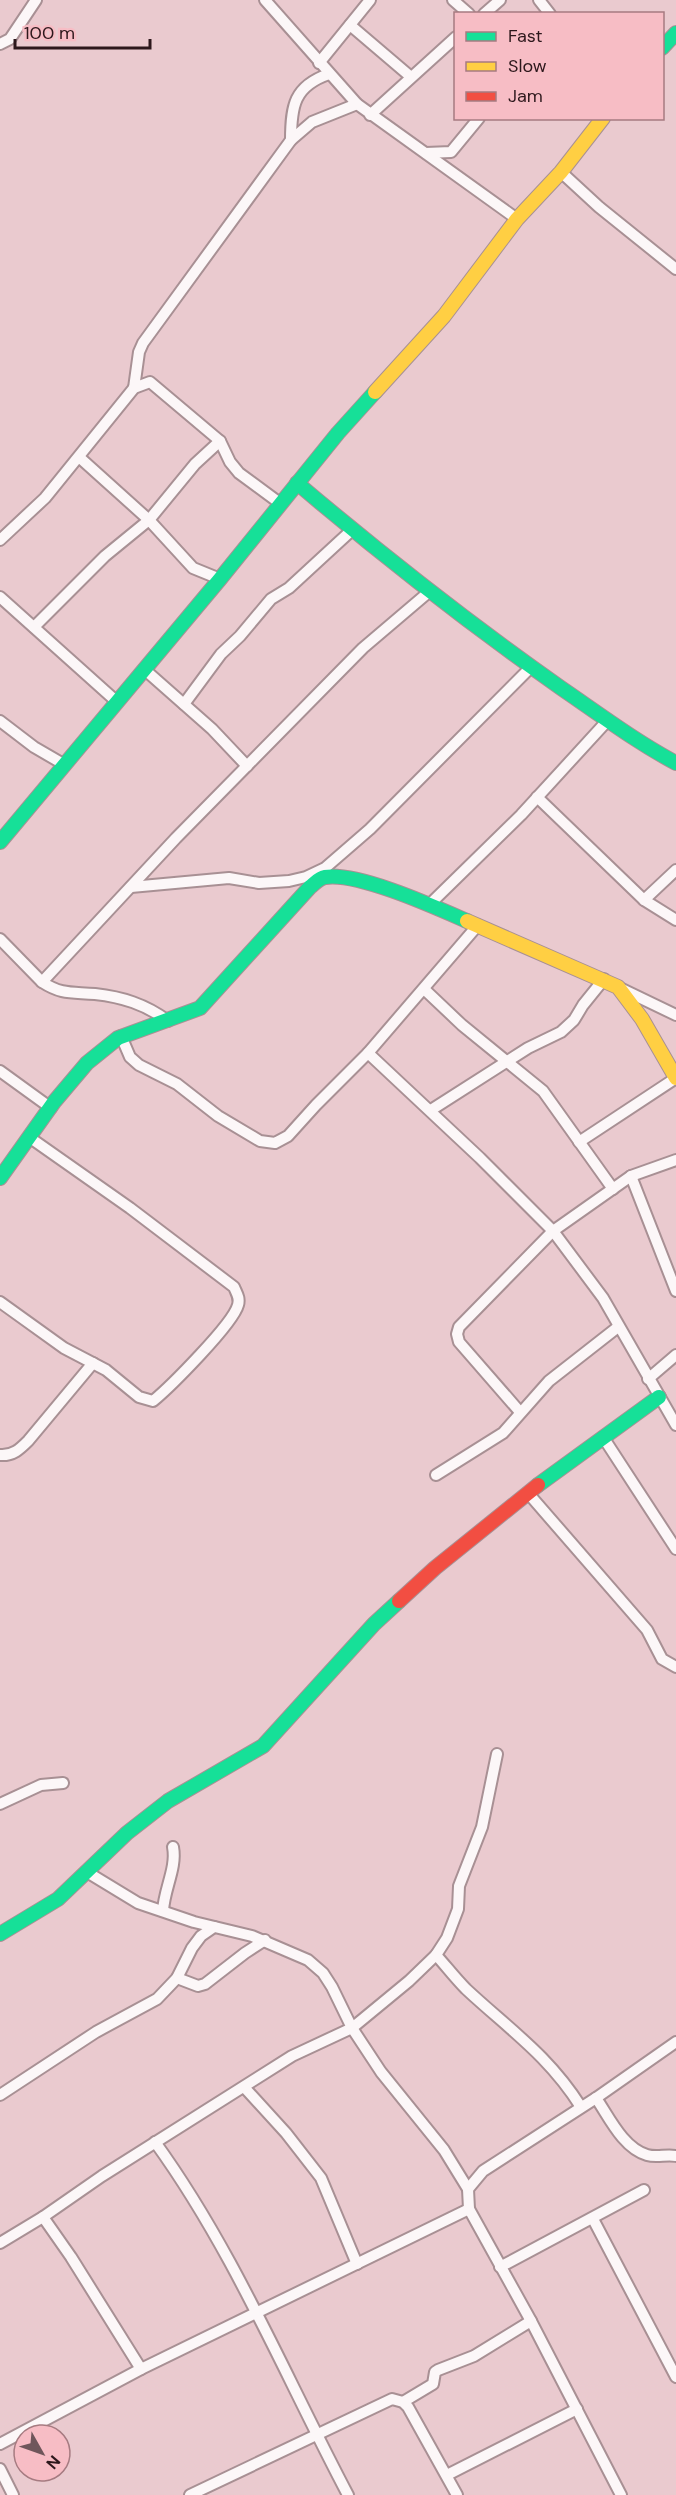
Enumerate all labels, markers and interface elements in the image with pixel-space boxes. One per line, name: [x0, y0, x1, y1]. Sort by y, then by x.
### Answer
scale bar: [15, 12, 150, 50]
legend: [454, 12, 664, 120]
text: 100 m: [24, 21, 75, 45]
text: Fast: [508, 24, 543, 48]
text: Slow: [508, 54, 547, 78]
text: Jam: [508, 84, 543, 108]
north arrow: [12, 2423, 72, 2483]
text: N: [41, 2451, 65, 2474]

